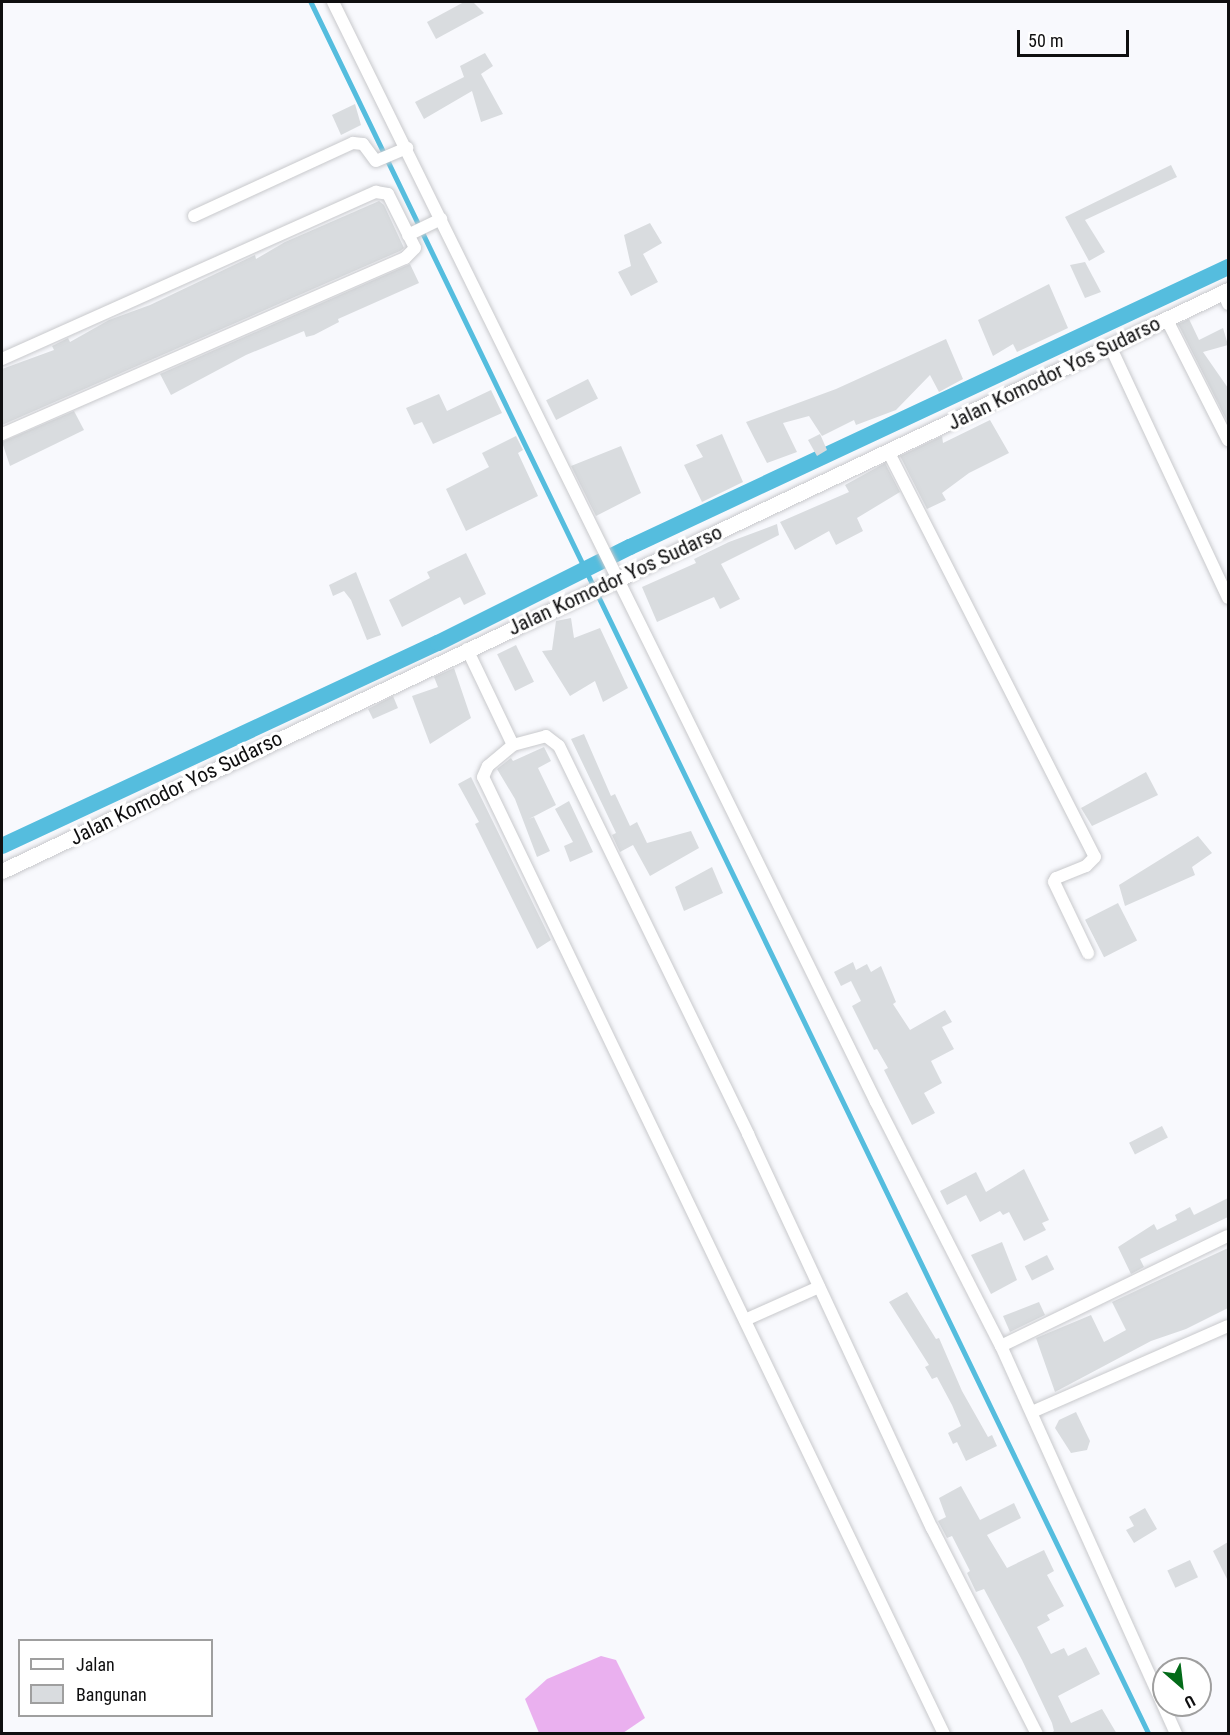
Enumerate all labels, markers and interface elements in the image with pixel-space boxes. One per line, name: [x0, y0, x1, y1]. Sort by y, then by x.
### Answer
scale bar: [1020, 18, 1132, 56]
text: 50 m: [1028, 30, 1063, 51]
street label: Jalan Komodor Yos Sudarso: [943, 310, 1165, 436]
street label: Jalan Komodor Yos Sudarso: [504, 519, 726, 641]
street label: Jalan Komodor Yos Sudarso: [65, 725, 287, 851]
legend: [18, 1639, 213, 1717]
text: Jalan: [76, 1654, 115, 1675]
north arrow: [1152, 1657, 1212, 1717]
text: Bangunan: [76, 1684, 147, 1705]
text: U: [1181, 1691, 1198, 1712]

